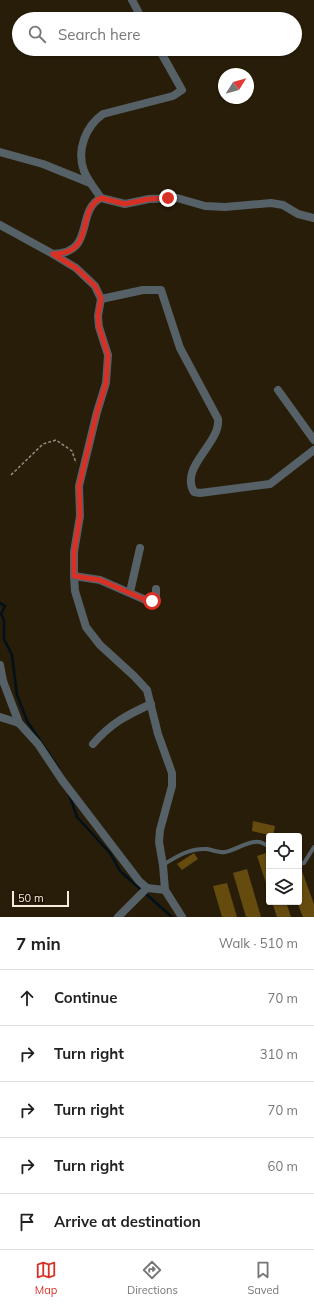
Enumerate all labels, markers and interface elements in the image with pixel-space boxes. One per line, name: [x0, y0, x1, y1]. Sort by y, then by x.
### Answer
search box: [12, 12, 302, 56]
icon: search: [26, 23, 48, 45]
text: Search here: [58, 25, 140, 44]
north arrow: [218, 68, 254, 104]
route end: [159, 189, 177, 207]
route start: [143, 592, 161, 610]
map controls: [266, 833, 302, 905]
button: locate: [266, 833, 302, 869]
button: layers: [266, 869, 302, 905]
scale bar: [12, 889, 69, 908]
text: 50 m: [18, 891, 44, 905]
text: 7 min: [16, 933, 61, 954]
text: Walk · 510 m: [219, 935, 298, 951]
icon: ahead: [16, 987, 38, 1009]
text: Continue: [54, 988, 117, 1007]
text: 70 m: [268, 990, 298, 1006]
icon: right: [16, 1043, 38, 1065]
text: Turn right: [54, 1044, 124, 1063]
text: 310 m: [260, 1046, 298, 1062]
icon: right: [16, 1099, 38, 1121]
text: Turn right: [54, 1100, 124, 1119]
text: 70 m: [268, 1102, 298, 1118]
icon: right: [16, 1155, 38, 1177]
text: Turn right: [54, 1156, 124, 1175]
text: 60 m: [268, 1158, 298, 1174]
icon: arrive: [16, 1211, 38, 1233]
text: Arrive at destination: [54, 1212, 201, 1231]
tab: Map: [35, 1259, 57, 1297]
tab: Directions: [127, 1259, 178, 1297]
tab: Saved: [247, 1259, 279, 1297]

